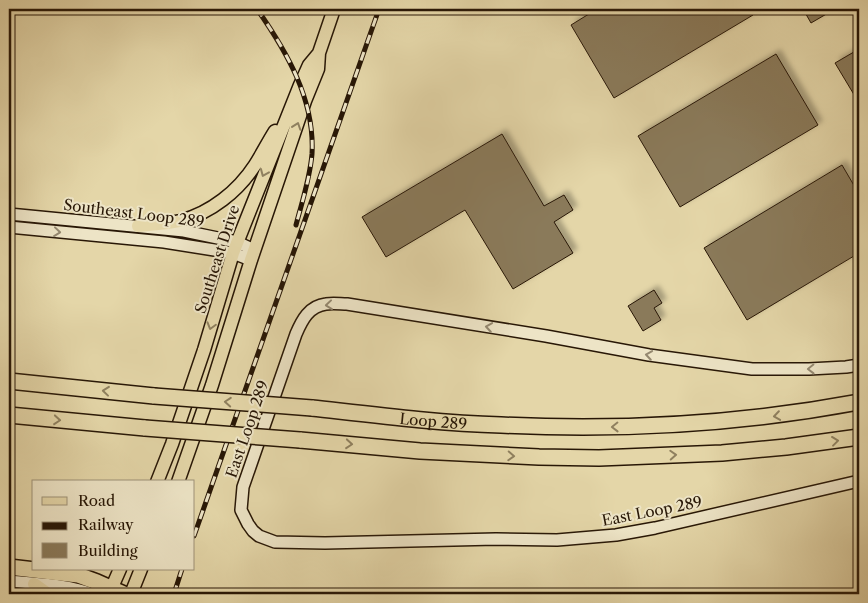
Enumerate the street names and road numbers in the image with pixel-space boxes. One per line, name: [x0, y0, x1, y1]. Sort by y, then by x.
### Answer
street label: Southeast Loop 289: [62, 195, 206, 231]
street label: Southeast Drive: [190, 202, 244, 316]
street label: East Loop 289: [221, 378, 273, 480]
street label: Loop 289: [399, 408, 468, 433]
street label: East Loop 289: [600, 492, 704, 530]

